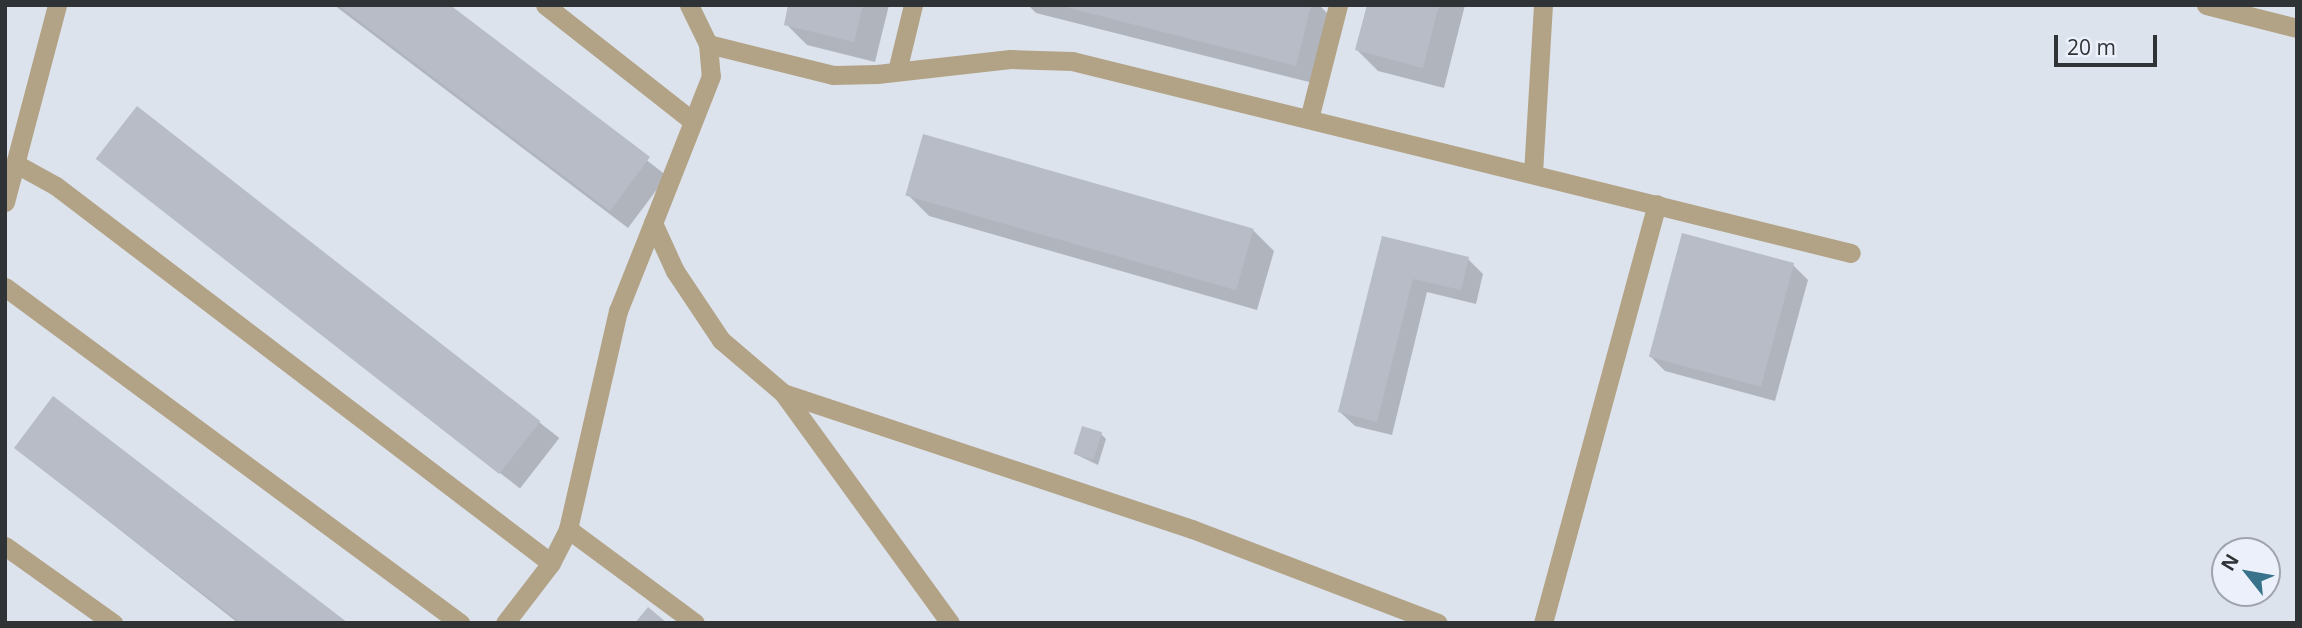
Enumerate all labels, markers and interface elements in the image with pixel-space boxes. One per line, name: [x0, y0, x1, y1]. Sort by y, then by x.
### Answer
scale bar: [2057, 21, 2160, 65]
text: 20 m: [2067, 33, 2116, 61]
north arrow: [2211, 537, 2281, 607]
text: N: [2215, 549, 2245, 576]

